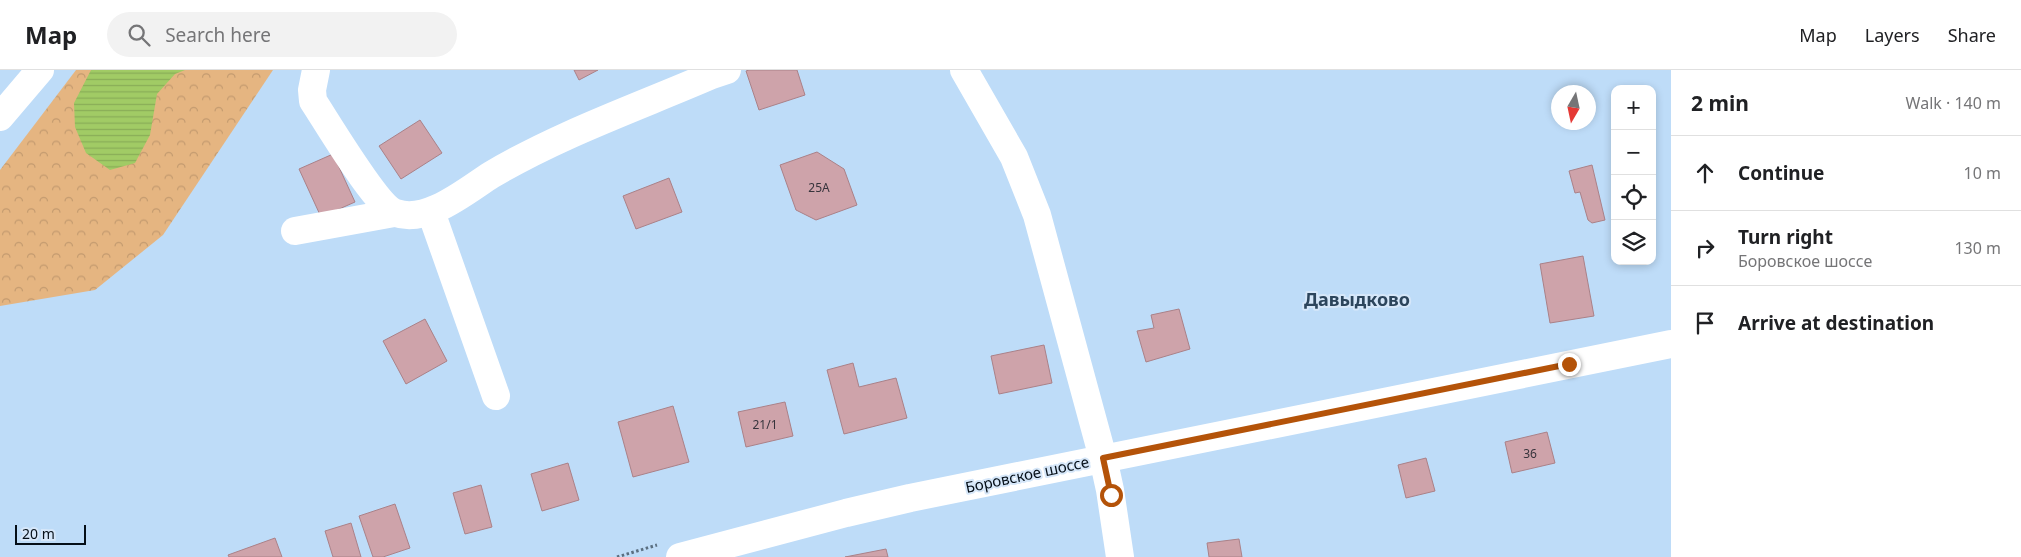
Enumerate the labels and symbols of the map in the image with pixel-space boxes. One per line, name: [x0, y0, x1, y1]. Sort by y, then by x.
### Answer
north arrow: [1551, 85, 1596, 130]
house number: 25А: [808, 179, 830, 196]
district label: Давыдково: [1304, 287, 1410, 311]
route end: [1558, 353, 1581, 376]
house number: 21/1: [752, 416, 778, 433]
house number: 36: [1523, 445, 1537, 462]
street label: Боровское шоссе: [963, 451, 1091, 497]
route start: [1100, 484, 1123, 507]
scale bar: [15, 522, 86, 545]

